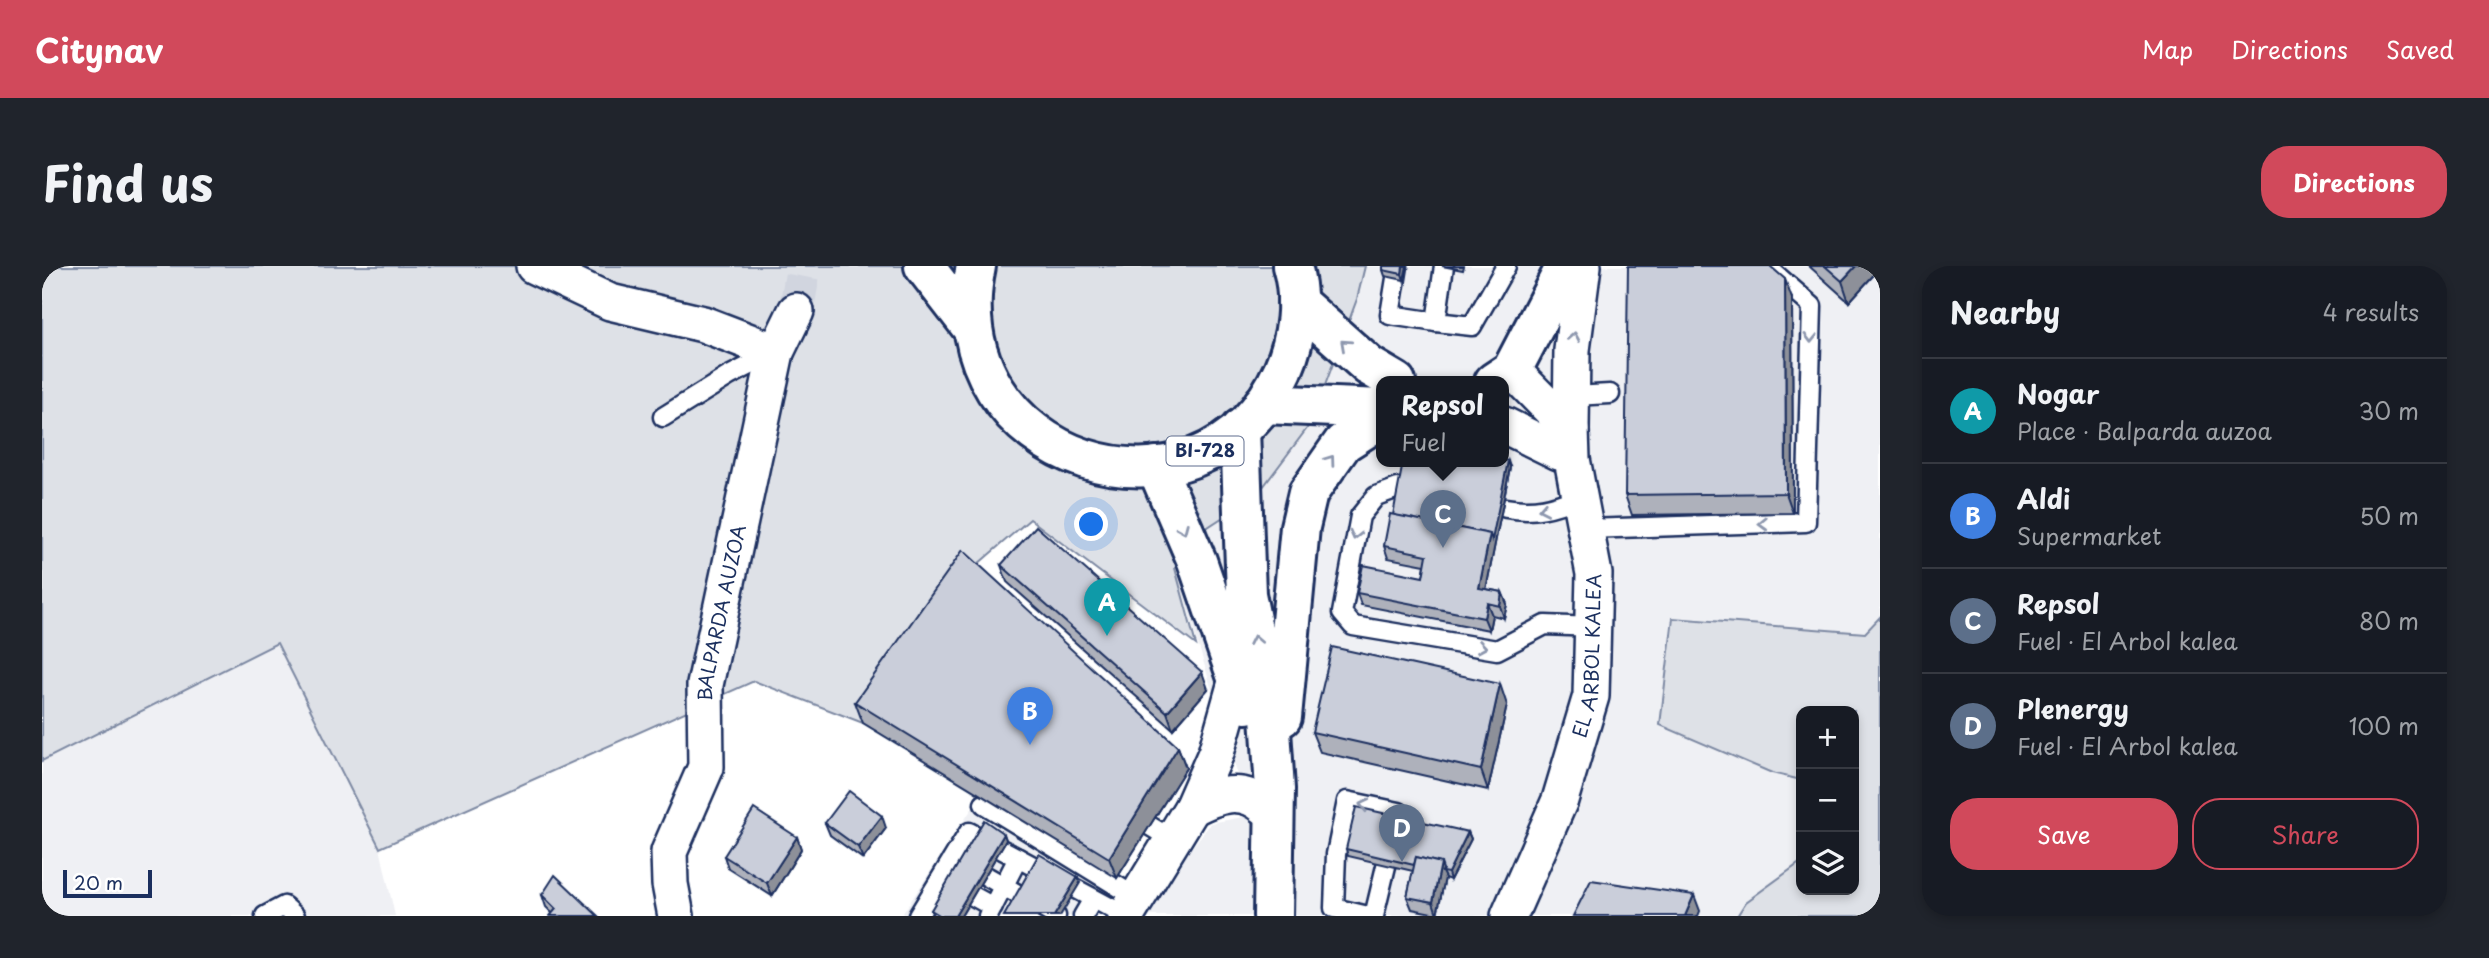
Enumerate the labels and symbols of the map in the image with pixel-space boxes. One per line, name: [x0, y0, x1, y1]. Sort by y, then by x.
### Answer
one-way arrow: [1566, 331, 1581, 343]
one-way arrow: [1803, 333, 1818, 344]
one-way arrow: [1340, 340, 1353, 352]
road number: BI-728: [1166, 436, 1244, 466]
one-way arrow: [1321, 455, 1334, 468]
pin: C: [1420, 490, 1466, 548]
one-way arrow: [1537, 501, 1549, 516]
your location: [1074, 507, 1108, 541]
one-way arrow: [1757, 516, 1768, 531]
street label: BALPARDA AUZOA: [690, 522, 752, 701]
one-way arrow: [1175, 522, 1189, 534]
one-way arrow: [1349, 529, 1363, 541]
street label: EL ARBOL KALEA: [1564, 573, 1607, 741]
pin: A: [1084, 578, 1130, 636]
one-way arrow: [1248, 634, 1263, 646]
one-way arrow: [1476, 639, 1488, 654]
pin: B: [1007, 687, 1053, 745]
one-way arrow: [1358, 798, 1370, 813]
pin: D: [1379, 804, 1425, 862]
scale bar: [63, 867, 152, 899]

